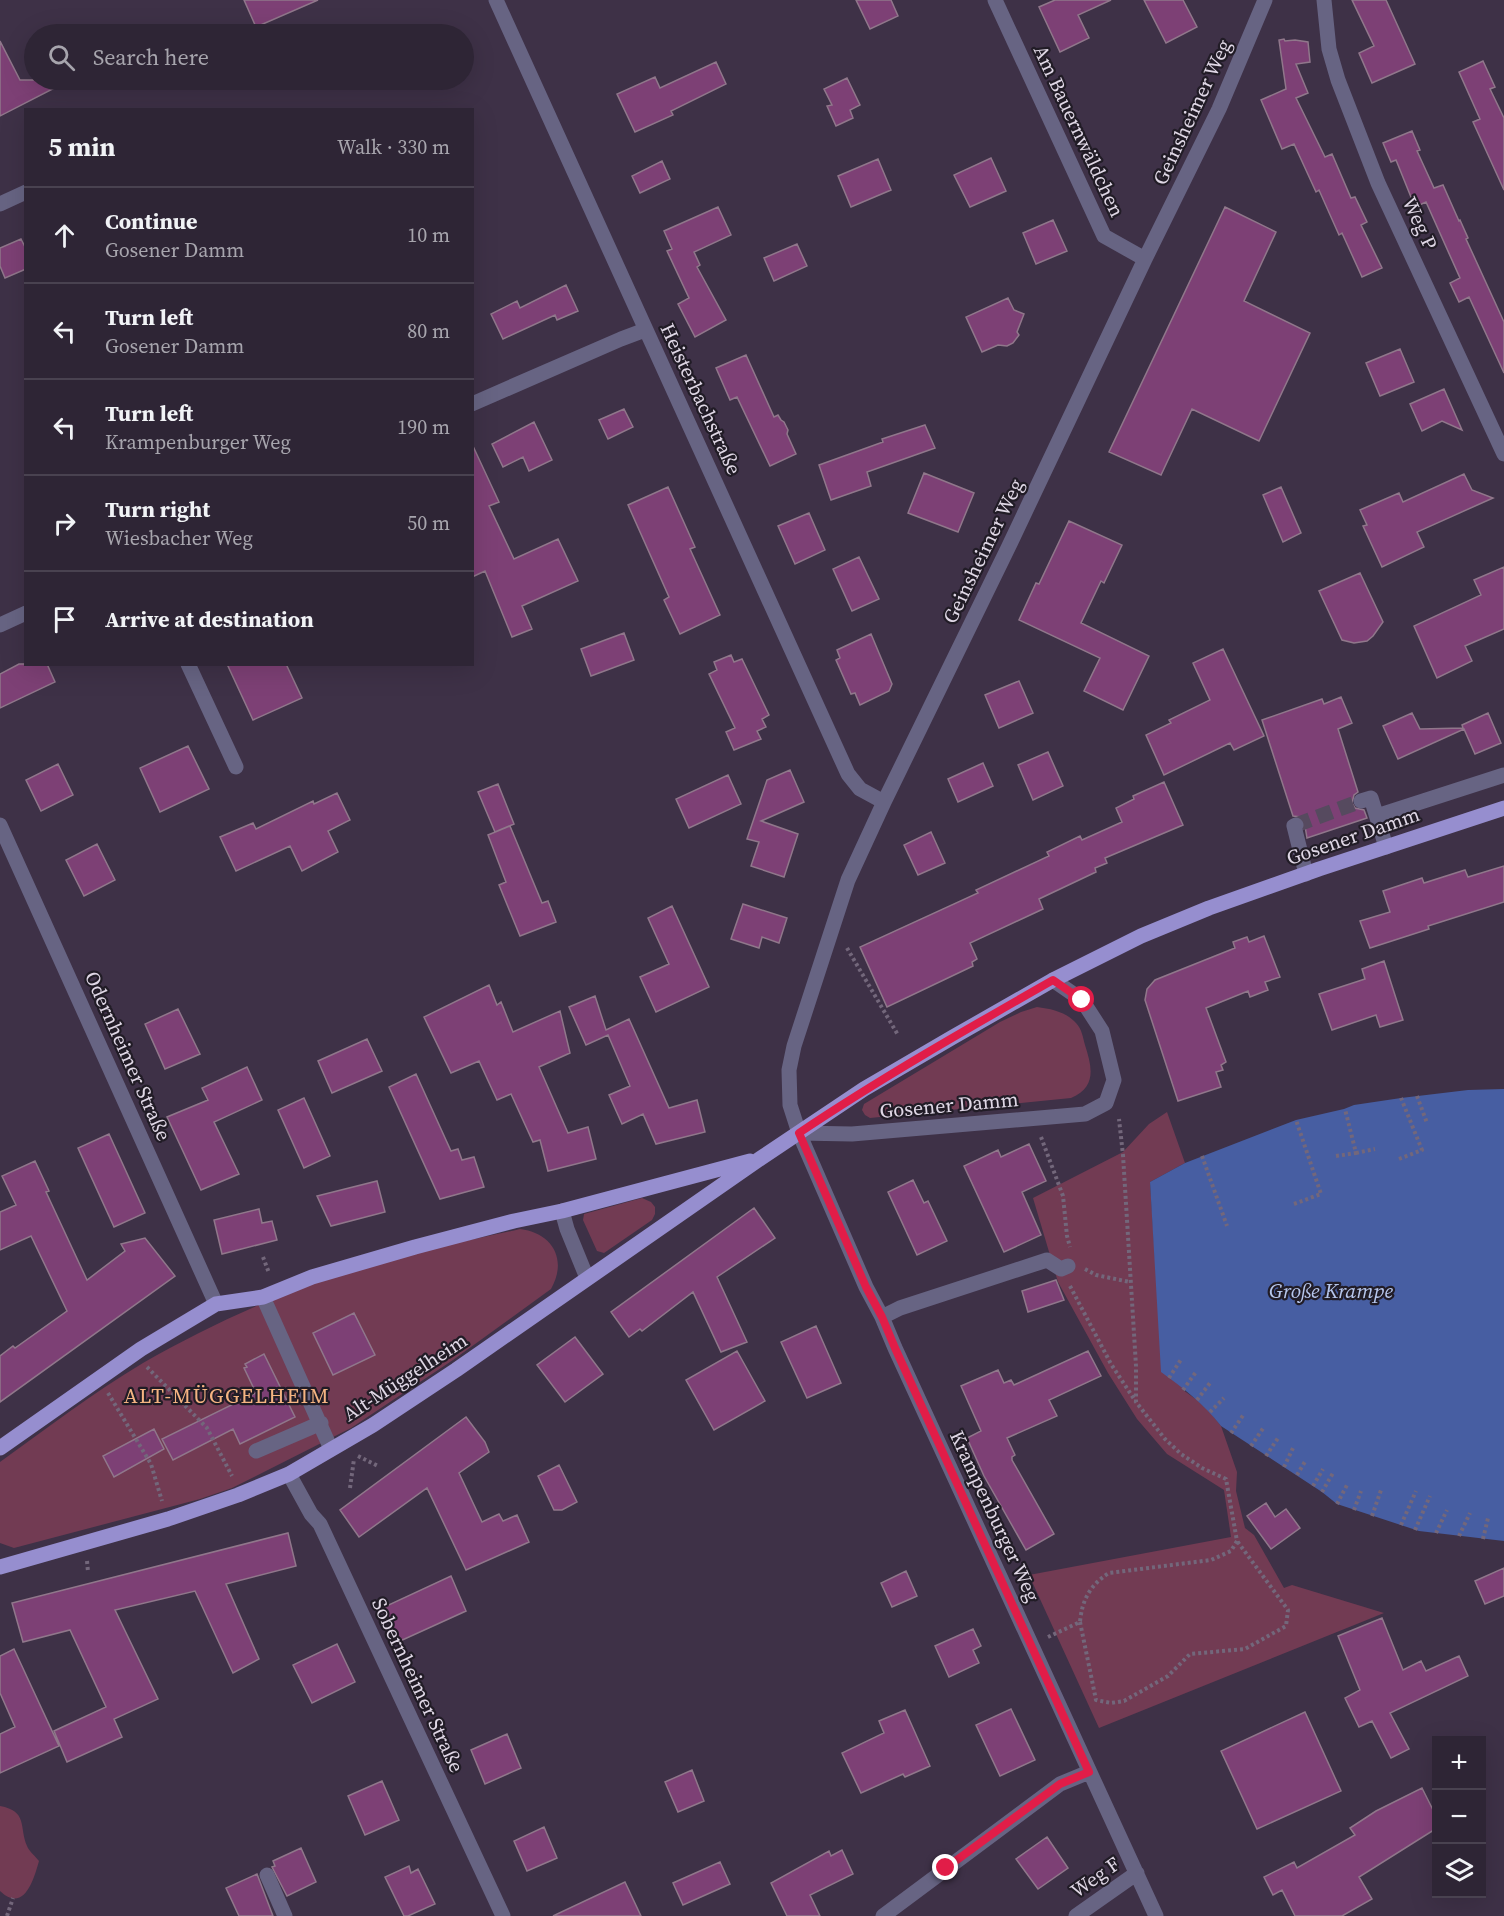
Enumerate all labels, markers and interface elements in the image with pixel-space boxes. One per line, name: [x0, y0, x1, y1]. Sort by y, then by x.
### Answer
search box: [24, 24, 474, 90]
street label: Geinsheimer Weg: [1146, 35, 1238, 189]
street label: Am Bauernwäldchen: [1027, 40, 1131, 222]
icon: search: [45, 41, 78, 74]
text: Search here: [93, 42, 209, 72]
text: 5 min: [48, 129, 115, 165]
text: Walk · 330 m: [337, 133, 450, 161]
street label: Weg P: [1396, 192, 1444, 254]
text: Continue: [105, 206, 198, 236]
icon: ahead: [48, 219, 81, 252]
text: 10 m: [407, 221, 450, 249]
text: Gosener Damm: [105, 236, 244, 264]
text: Turn left: [105, 302, 193, 332]
icon: left: [48, 315, 81, 348]
text: 80 m: [407, 317, 450, 345]
street label: Heisterbachstraße: [654, 319, 748, 479]
text: Gosener Damm: [105, 332, 244, 360]
text: Turn left: [105, 398, 193, 428]
icon: left: [48, 411, 81, 444]
text: 190 m: [397, 413, 450, 441]
text: Krampenburger Weg: [105, 428, 291, 456]
street label: Geinsheimer Weg: [936, 474, 1030, 628]
text: Turn right: [105, 494, 210, 524]
icon: right: [48, 507, 81, 540]
text: 50 m: [407, 509, 450, 537]
text: Wiesbacher Weg: [105, 524, 253, 552]
icon: arrive: [48, 603, 81, 636]
text: Arrive at destination: [105, 604, 314, 634]
street label: Gosener Damm: [1283, 800, 1423, 872]
street label: Odernheimer Straße: [78, 967, 178, 1145]
route start: [1068, 986, 1094, 1012]
street label: Gosener Damm: [878, 1085, 1020, 1125]
water label: Große Krampe: [1269, 1276, 1393, 1305]
street label: Alt-Müggelheim: [337, 1326, 473, 1428]
district label: ALT-MÜGGELHEIM: [124, 1381, 330, 1410]
street label: Krampenburger Weg: [943, 1426, 1047, 1606]
street label: Sobernheimer Straße: [365, 1593, 471, 1777]
map controls: [1432, 1736, 1486, 1898]
button: +: [1432, 1736, 1486, 1790]
button: −: [1432, 1790, 1486, 1844]
button: layers: [1432, 1844, 1486, 1898]
street label: Weg F: [1065, 1850, 1125, 1904]
route end: [932, 1854, 958, 1880]

